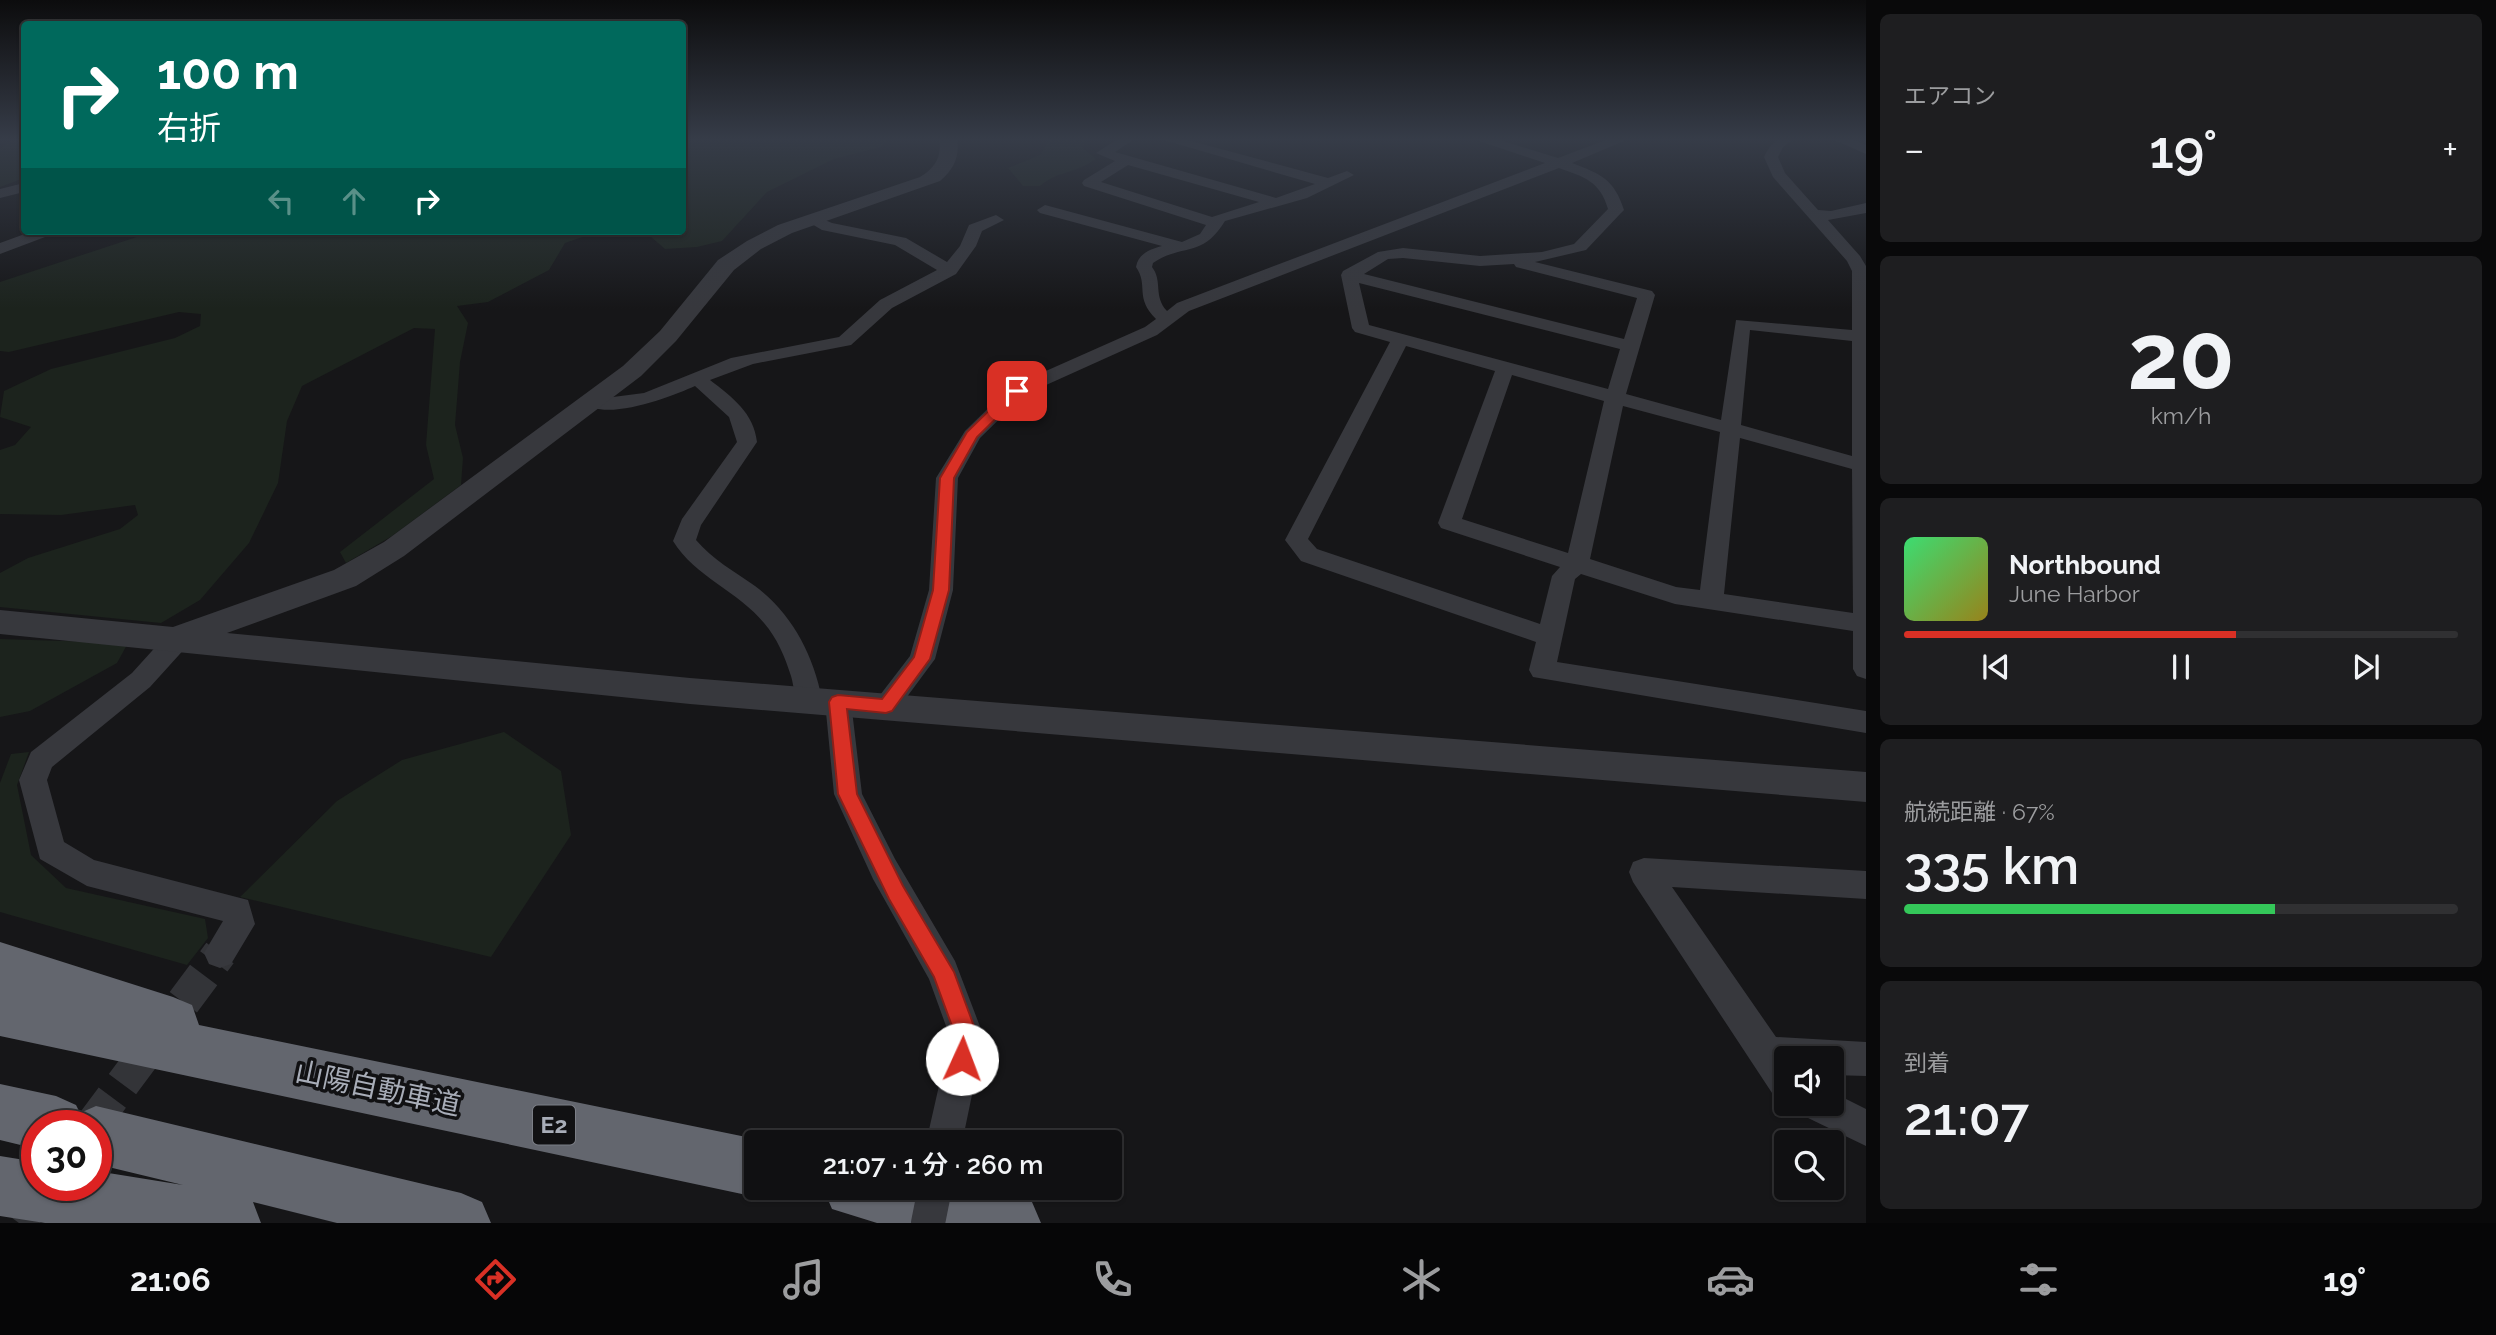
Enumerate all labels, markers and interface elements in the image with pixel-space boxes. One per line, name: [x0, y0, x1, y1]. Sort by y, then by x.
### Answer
text: 100 m: [157, 43, 299, 100]
icon: right: [42, 49, 133, 140]
text: エアコン: [1904, 82, 1996, 109]
text: 右折: [157, 109, 221, 146]
text: 19°: [2149, 119, 2217, 180]
text: −: [1904, 127, 1924, 172]
text: +: [2442, 127, 2458, 172]
icon: left: [262, 182, 300, 220]
icon: ahead: [335, 182, 373, 220]
icon: right: [408, 182, 446, 220]
text: 20: [2127, 303, 2235, 410]
pin: [987, 361, 1047, 421]
icon: arrive: [998, 372, 1036, 410]
text: km/h: [2151, 402, 2211, 429]
text: Northbound: [2009, 550, 2161, 580]
text: June Harbor: [2009, 580, 2140, 607]
icon: previous: [1977, 648, 2015, 686]
icon: pause: [2162, 648, 2200, 686]
icon: next: [2347, 648, 2385, 686]
text: 航続距離 · 67%: [1904, 798, 2055, 825]
text: 335 km: [1904, 835, 2079, 896]
position arrow: [925, 1022, 999, 1096]
map controls: [1774, 1046, 1844, 1200]
button: sound: [1774, 1046, 1844, 1116]
text: 到着: [1904, 1049, 1950, 1076]
street label: 山陽自動車道: [292, 1055, 463, 1122]
text: 21:07: [1904, 1086, 2029, 1147]
road number: E2: [533, 1106, 575, 1144]
speed limit sign: 30: [21, 1110, 112, 1201]
button: search: [1774, 1130, 1844, 1200]
text: 21:07 · 1 分 · 260 m: [823, 1150, 1043, 1180]
icon: directions: [471, 1255, 520, 1304]
icon: music: [779, 1255, 828, 1304]
icon: phone: [1088, 1255, 1137, 1304]
icon: climate: [1397, 1255, 1446, 1304]
icon: car: [1706, 1255, 1755, 1304]
icon: filters: [2014, 1255, 2063, 1304]
text: 21:06: [130, 1261, 211, 1298]
text: 19°: [2323, 1261, 2366, 1298]

